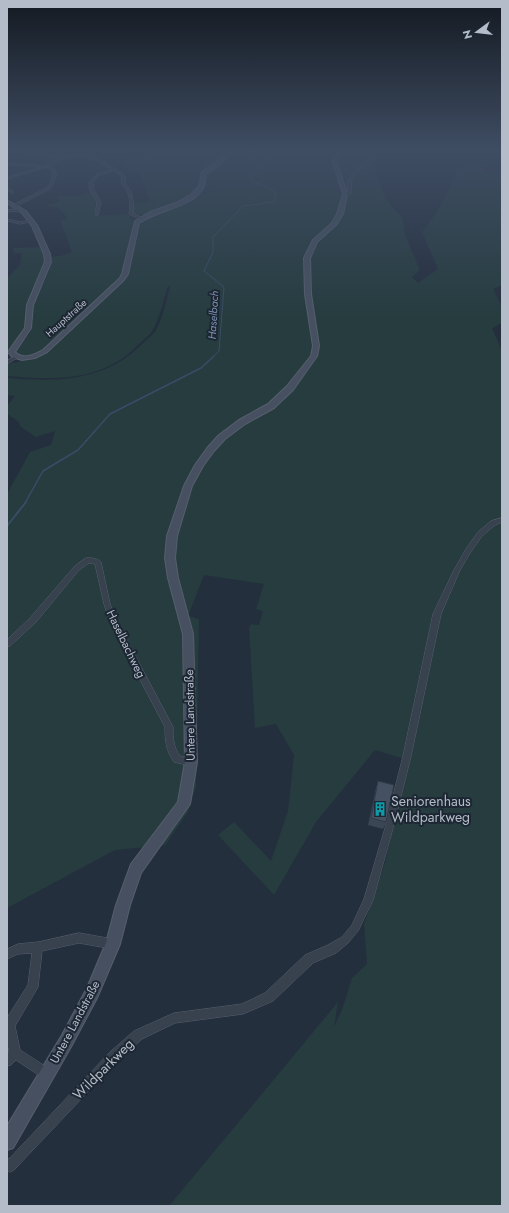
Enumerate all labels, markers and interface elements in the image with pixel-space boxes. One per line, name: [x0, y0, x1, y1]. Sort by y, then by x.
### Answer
north arrow: [457, 12, 497, 52]
text: N: [458, 28, 476, 41]
water label: Haselbach: [204, 290, 222, 340]
street label: Hauptstraße: [42, 295, 90, 341]
street label: Haselbachweg: [102, 607, 150, 681]
street label: Untere Landstraße: [180, 669, 200, 761]
place label: Seniorenhaus Wildparkweg: [391, 791, 471, 827]
building icon: Seniorenhaus Wildparkweg: [372, 801, 388, 817]
street label: Untere Landstraße: [46, 977, 104, 1067]
street label: Wildparkweg: [68, 1034, 138, 1104]

